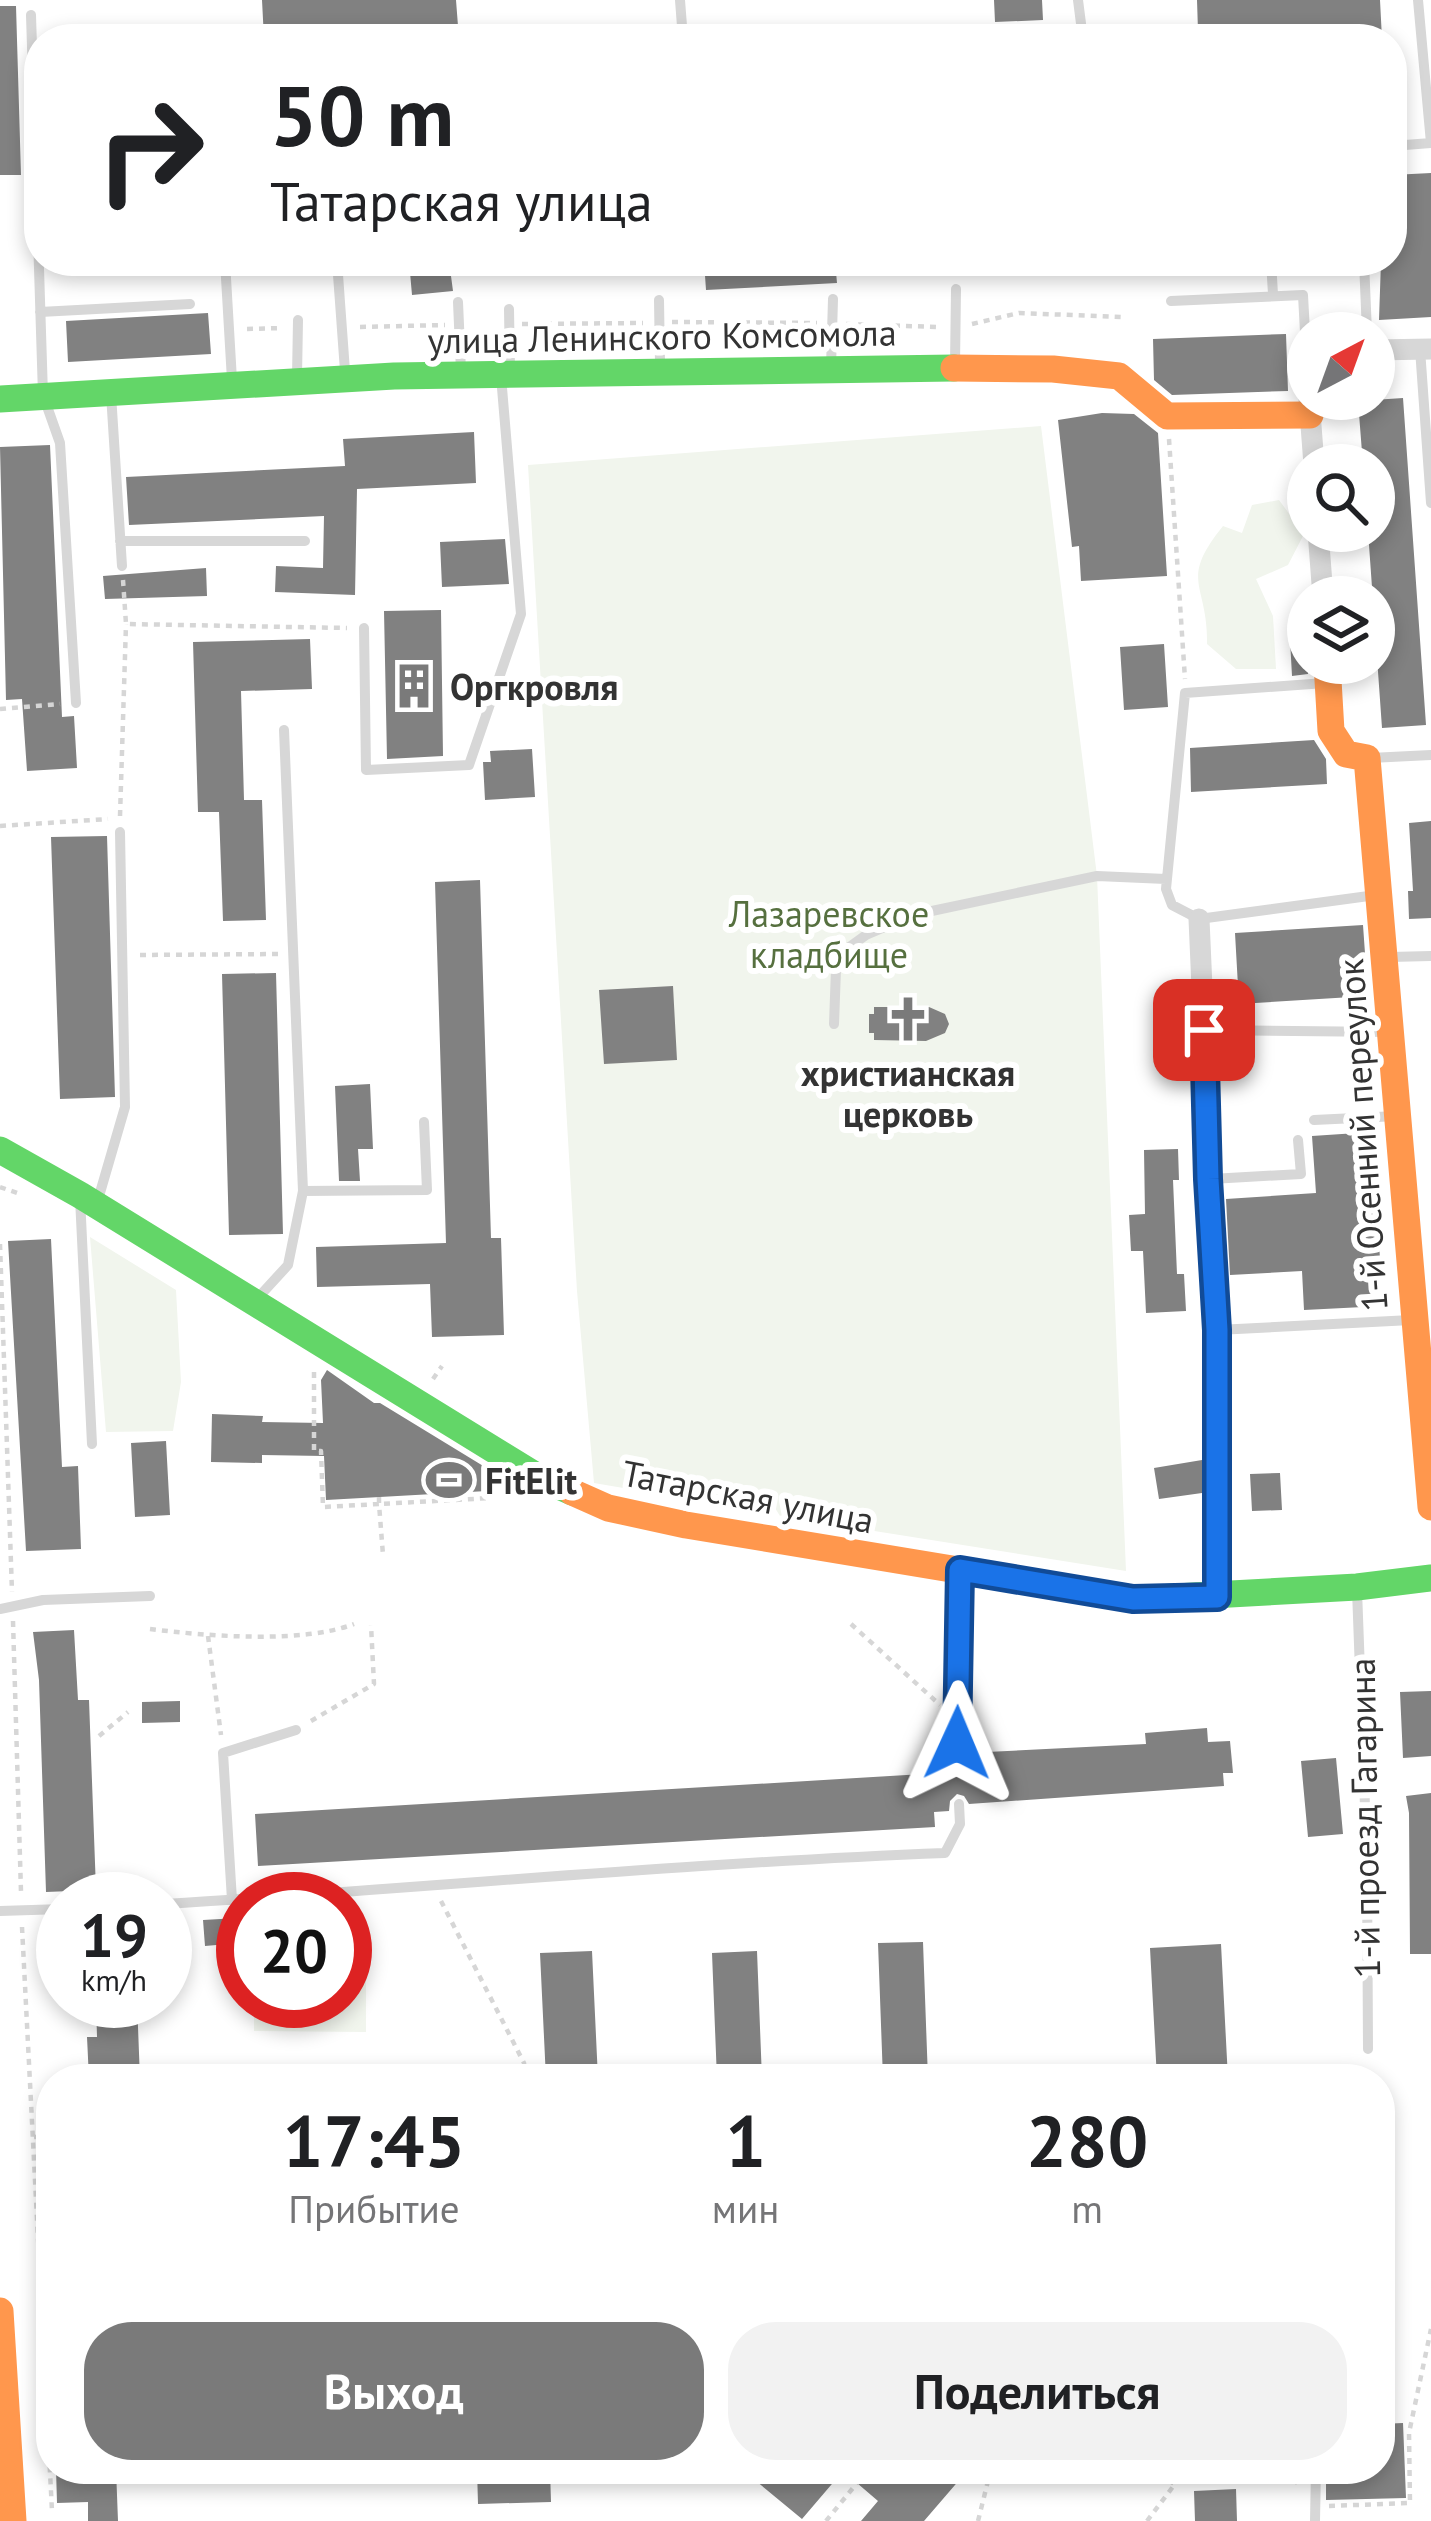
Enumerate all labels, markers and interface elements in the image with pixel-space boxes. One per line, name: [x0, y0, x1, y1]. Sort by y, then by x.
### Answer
text: 50 m: [270, 60, 454, 169]
icon: right: [72, 72, 228, 228]
text: Татарская улица: [270, 166, 653, 236]
street label: улица Ленинского Комсомола: [427, 308, 897, 364]
north arrow: [1287, 312, 1395, 420]
map controls: [1287, 312, 1395, 684]
button: search: [1287, 444, 1395, 552]
button: layers: [1287, 576, 1395, 684]
building icon: Оргкровля: [389, 661, 439, 711]
place label: Оргкровля: [450, 663, 618, 710]
park label: Лазаревское кладбище: [728, 890, 929, 978]
street label: 1-й Осенний переулок: [1326, 957, 1398, 1313]
pin: [1153, 979, 1255, 1081]
church icon: христианская церковь: [883, 994, 933, 1044]
icon: arrive: [1171, 997, 1237, 1063]
place label: христианская церковь: [801, 1049, 1015, 1137]
street label: Татарская улица: [618, 1449, 878, 1543]
sports icon: FitElit: [424, 1455, 474, 1505]
place label: FitElit: [485, 1457, 578, 1504]
street label: 1-й проезд Гагарина: [1338, 1657, 1390, 1979]
position arrow: [894, 1680, 1020, 1806]
speed limit sign: 20: [216, 1872, 372, 2028]
text: 19: [80, 1896, 148, 1974]
text: km/h: [81, 1960, 147, 1999]
text: 17:45: [283, 2094, 465, 2187]
text: 1: [725, 2094, 766, 2187]
text: 280: [1026, 2094, 1148, 2187]
text: Прибытие: [288, 2183, 460, 2234]
text: мин: [712, 2183, 779, 2234]
text: m: [1071, 2183, 1103, 2234]
button: Выход: [84, 2322, 704, 2460]
button: Поделиться: [728, 2322, 1347, 2460]

